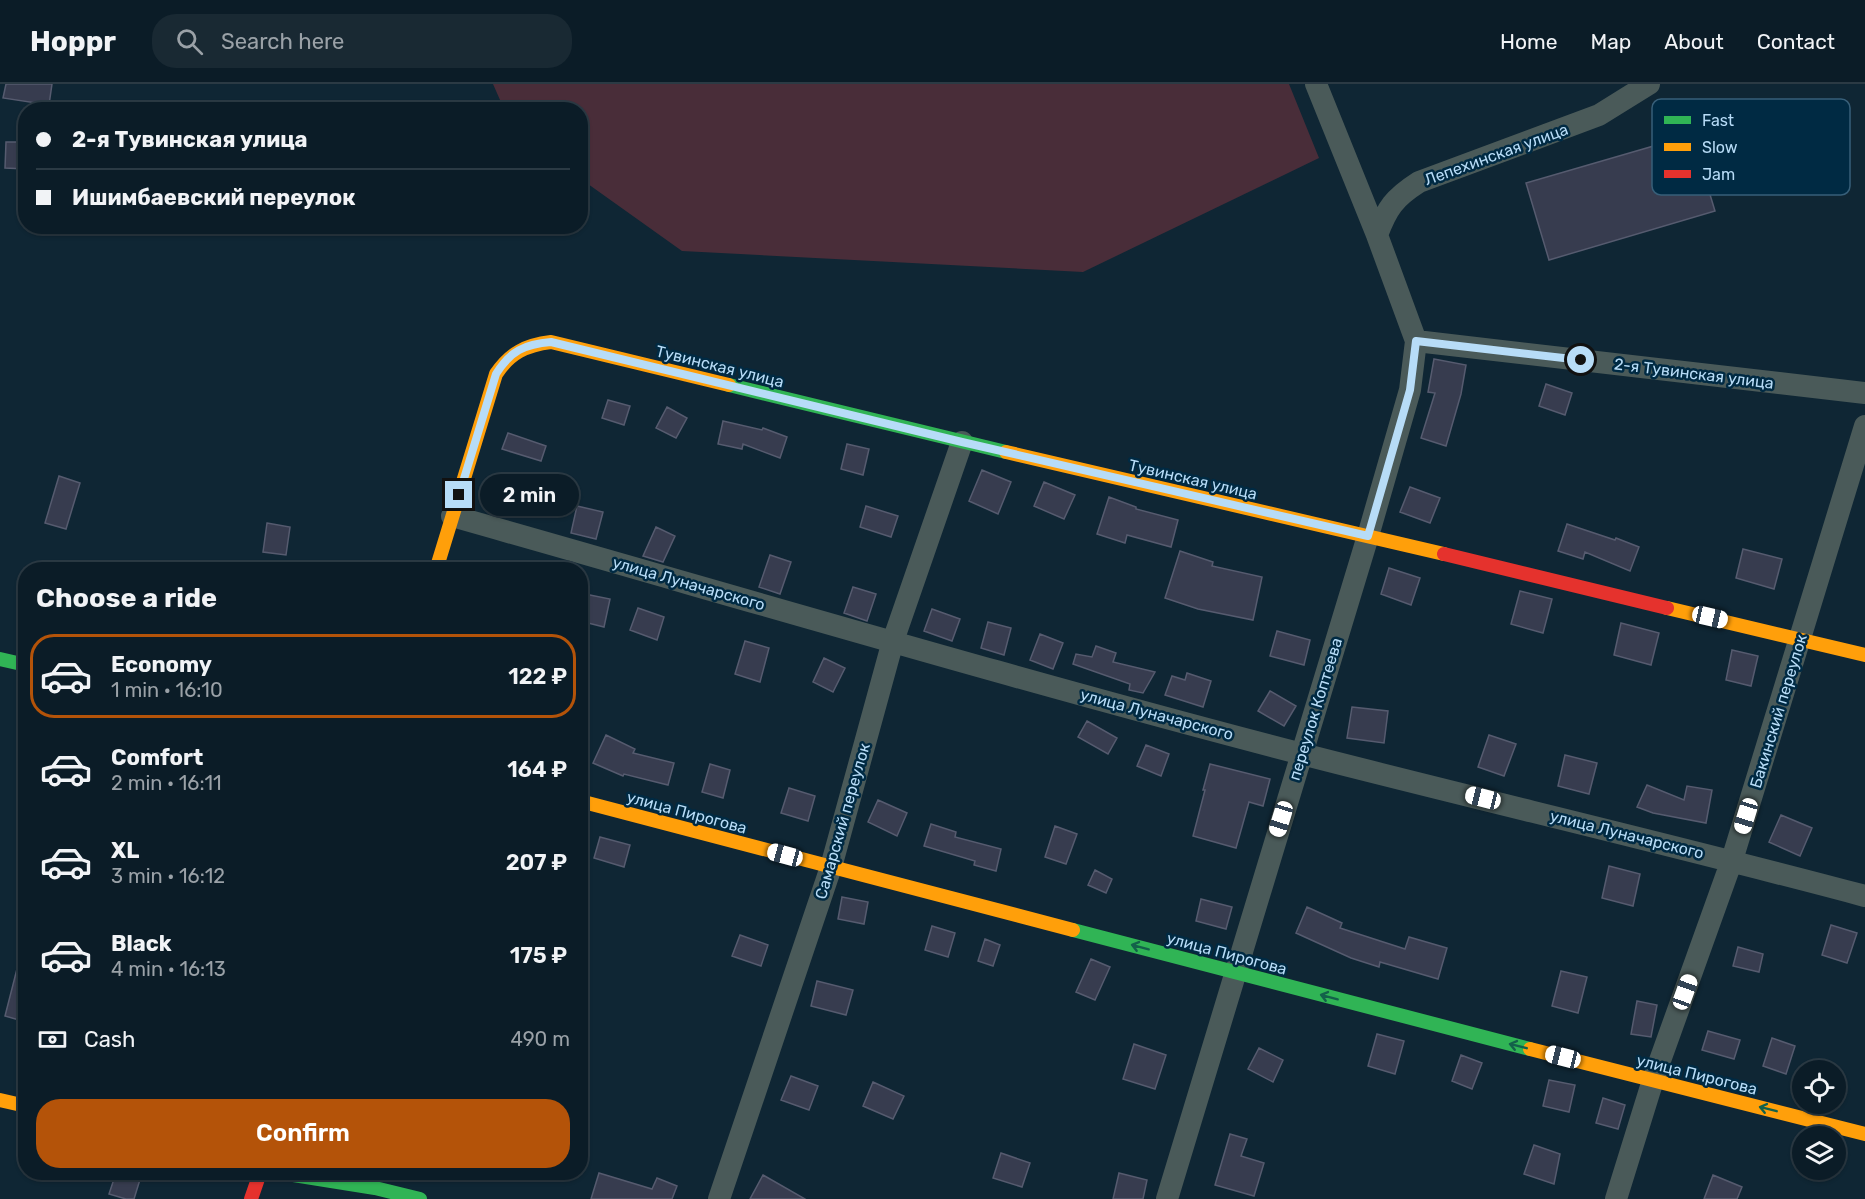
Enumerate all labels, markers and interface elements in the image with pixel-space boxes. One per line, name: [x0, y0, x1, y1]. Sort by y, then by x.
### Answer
search box: [152, 14, 572, 68]
text: Hoppr: [30, 25, 116, 58]
icon: search: [173, 25, 206, 58]
text: Search here: [221, 28, 344, 55]
text: Home: [1500, 29, 1557, 54]
text: Map: [1590, 29, 1631, 54]
text: About: [1664, 29, 1724, 54]
text: Contact: [1757, 29, 1835, 54]
legend: [1652, 99, 1850, 195]
text: Fast: [1702, 111, 1734, 130]
street label: Лепехинская улица: [1422, 120, 1571, 189]
text: 2-я Тувинская улица: [72, 126, 308, 153]
text: Slow: [1702, 138, 1738, 157]
text: Jam: [1702, 165, 1735, 184]
text: Ишимбаевский переулок: [72, 184, 355, 211]
street label: Тувинская улица: [654, 341, 786, 392]
route start: [1567, 346, 1594, 373]
street label: 2-я Тувинская улица: [1613, 354, 1775, 393]
street label: Тувинская улица: [1127, 455, 1259, 504]
callout: 2 min: [480, 474, 579, 516]
route end: [445, 481, 472, 508]
text: 2 min: [503, 483, 556, 507]
street label: улица Луначарского: [610, 553, 767, 614]
text: Choose a ride: [36, 582, 217, 614]
car: [1690, 604, 1730, 630]
street label: Бакинский переулок: [1746, 632, 1811, 790]
street label: переулок Коптеева: [1285, 636, 1346, 783]
icon: car: [39, 649, 93, 703]
text: Economy: [111, 651, 212, 678]
text: 122 ₽: [508, 663, 567, 690]
text: 1 min · 16:10: [111, 678, 223, 702]
street label: улица Луначарского: [1078, 685, 1236, 744]
street label: Самарский переулок: [811, 740, 874, 901]
icon: car: [39, 742, 93, 796]
text: Comfort: [111, 744, 203, 771]
text: 164 ₽: [507, 756, 567, 783]
text: 2 min · 16:11: [111, 771, 222, 795]
car: [1463, 785, 1503, 811]
street label: улица Пирогова: [625, 787, 749, 838]
car: [1732, 796, 1760, 836]
car: [1267, 799, 1295, 839]
street label: улица Луначарского: [1548, 806, 1706, 863]
icon: car: [39, 835, 93, 889]
text: XL: [111, 837, 139, 864]
car: [765, 842, 805, 868]
text: 207 ₽: [506, 849, 567, 876]
text: 3 min · 16:12: [111, 864, 225, 888]
icon: car: [39, 928, 93, 982]
street label: улица Пирогова: [1165, 928, 1289, 979]
text: Black: [111, 930, 172, 957]
one-way arrow: [1131, 941, 1150, 953]
text: 175 ₽: [510, 942, 567, 969]
text: 4 min · 16:13: [111, 957, 226, 981]
car: [1670, 972, 1700, 1012]
one-way arrow: [1320, 991, 1339, 1002]
icon: cash: [36, 1023, 69, 1056]
text: Cash: [84, 1026, 135, 1053]
text: 490 m: [511, 1027, 570, 1051]
one-way arrow: [1508, 1039, 1527, 1051]
car: [1543, 1044, 1583, 1070]
street label: улица Пирогова: [1635, 1050, 1759, 1099]
map controls: [1792, 1060, 1846, 1180]
button: locate: [1792, 1060, 1846, 1114]
button: Confirm: [36, 1099, 570, 1168]
one-way arrow: [1758, 1103, 1777, 1115]
button: layers: [1792, 1126, 1846, 1180]

